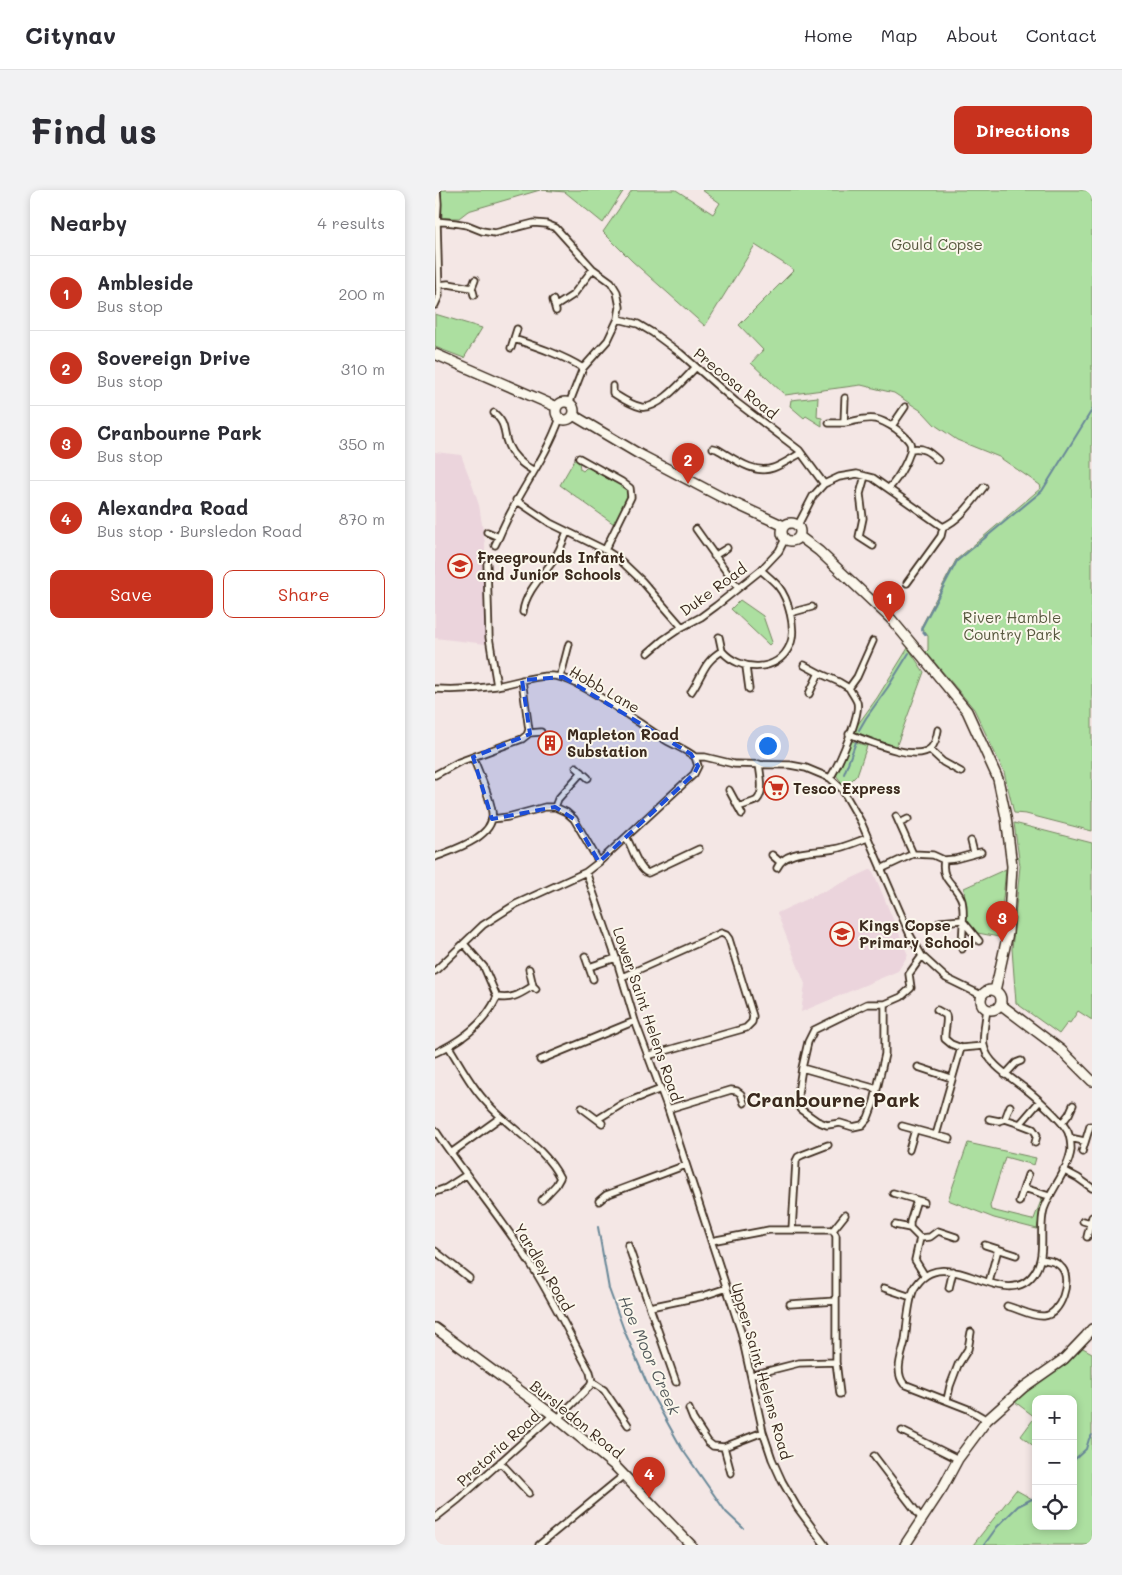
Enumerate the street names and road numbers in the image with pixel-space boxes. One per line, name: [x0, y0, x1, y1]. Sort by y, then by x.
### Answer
street label: Precosa Road: [690, 343, 782, 423]
street label: Duke Road: [676, 558, 750, 620]
street label: Hobb Lane: [566, 661, 644, 717]
street label: Lower Saint Helens Road: [609, 924, 687, 1104]
street label: Yardley Road: [510, 1219, 578, 1315]
street label: Upper Saint Helens Road: [727, 1280, 797, 1462]
street label: Bursledon Road: [526, 1375, 628, 1463]
street label: Pretoria Road: [452, 1405, 544, 1491]

